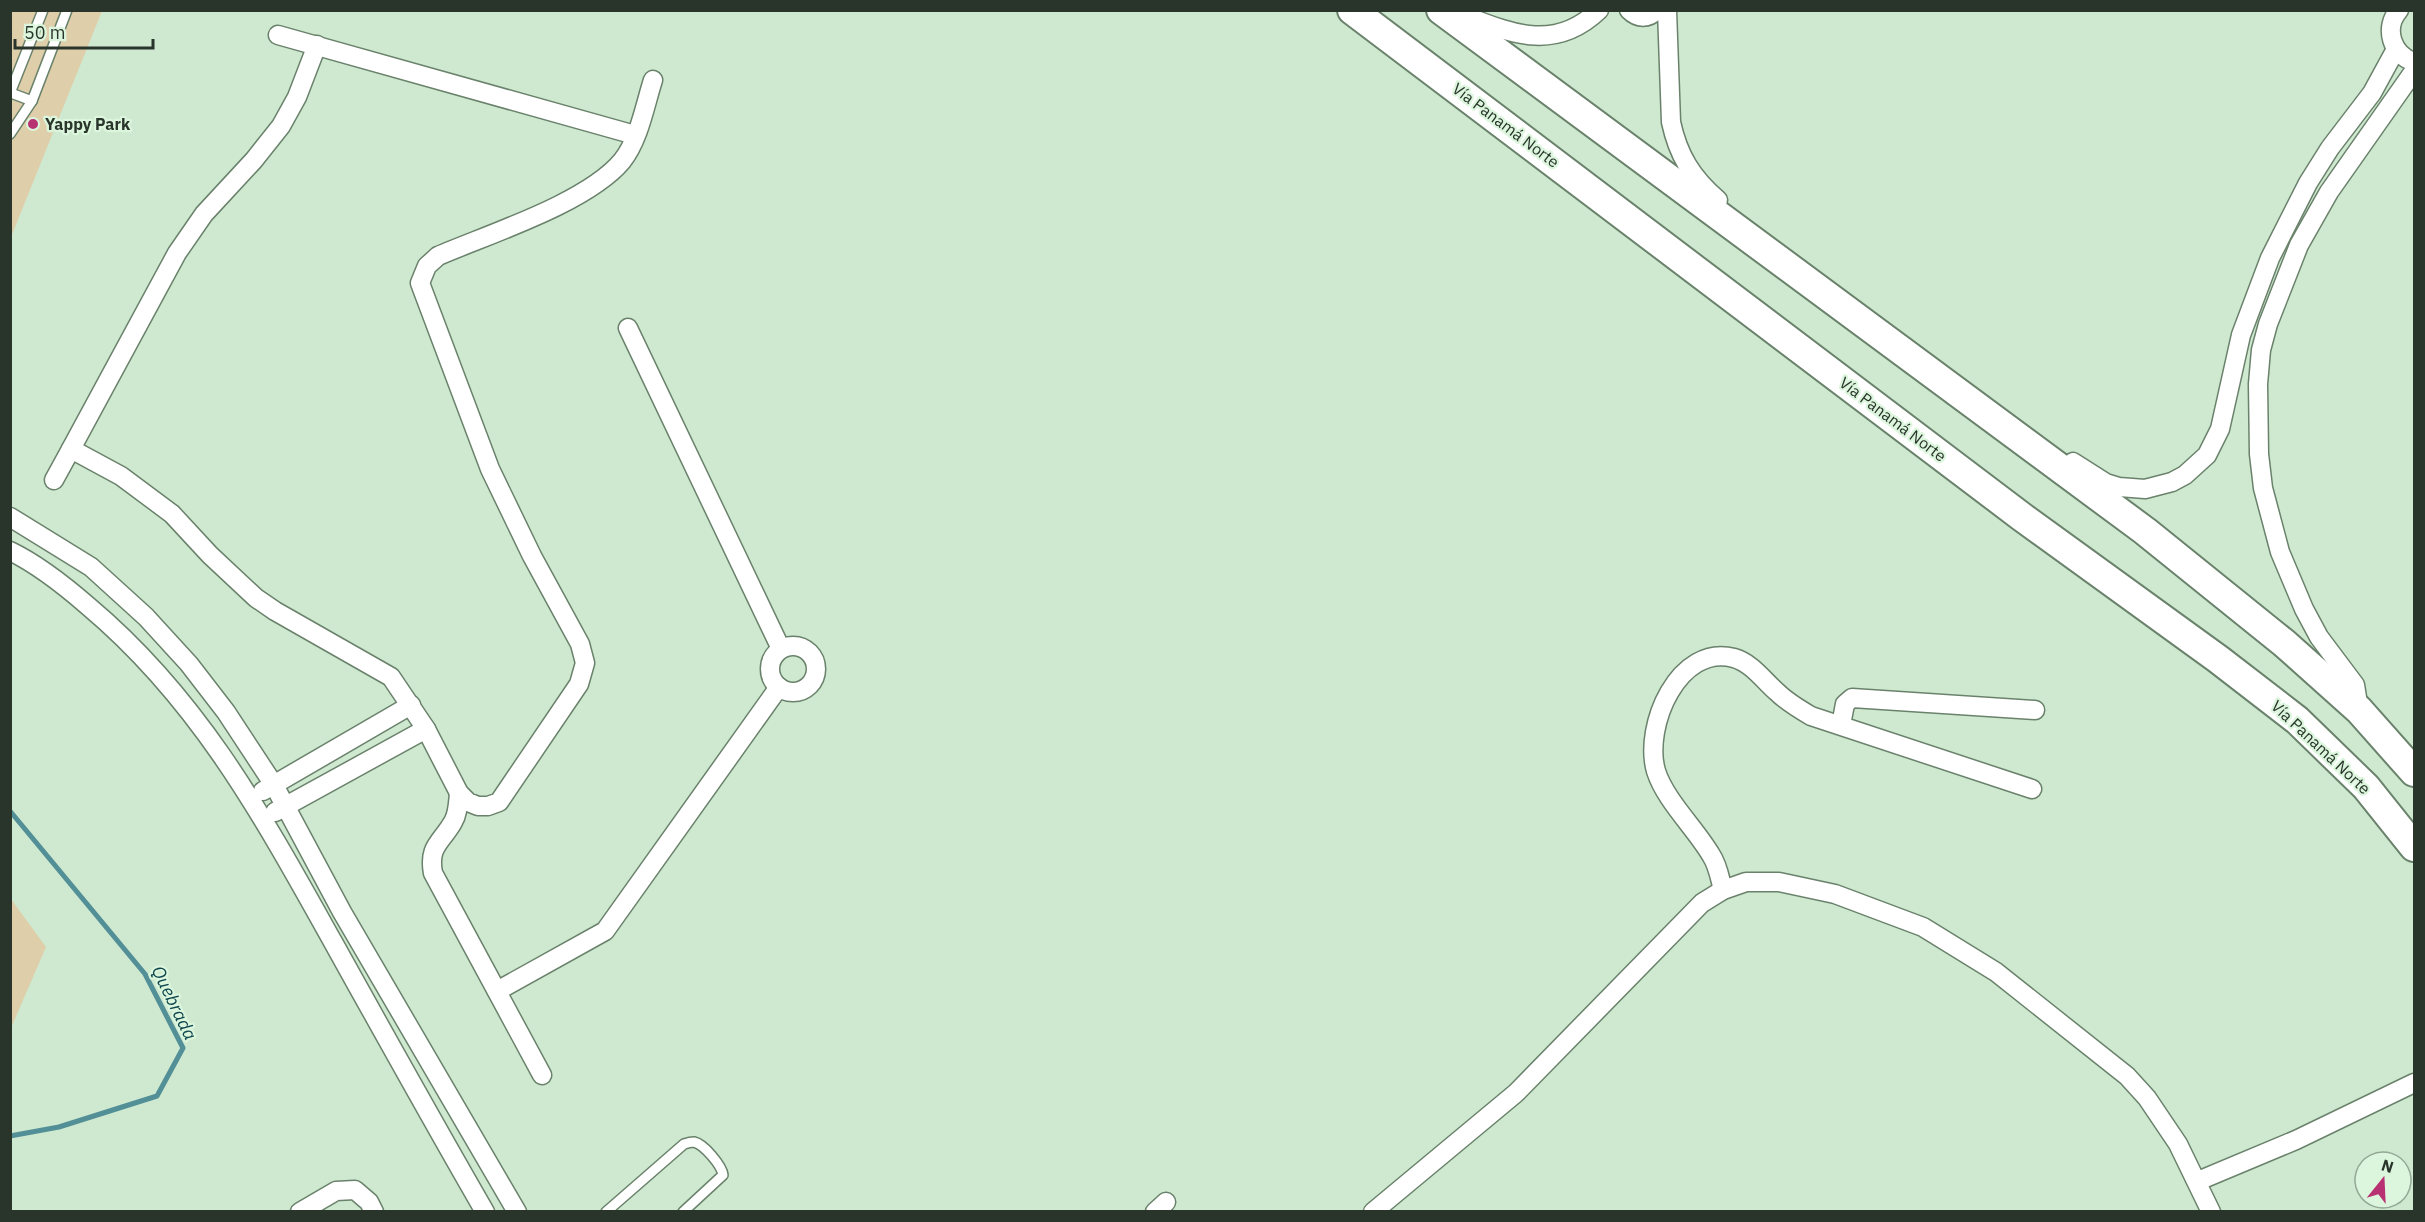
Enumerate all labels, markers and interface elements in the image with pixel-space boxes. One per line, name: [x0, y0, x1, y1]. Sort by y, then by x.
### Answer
scale bar: [15, 12, 153, 50]
text: 50 m: [24, 21, 66, 44]
street label: Vía Panamá Norte: [1449, 78, 1564, 172]
place label: Yappy Park: [45, 114, 131, 134]
marker: Yappy Park: [26, 117, 40, 131]
street label: Vía Panamá Norte: [1836, 372, 1951, 466]
street label: Vía Panamá Norte: [2267, 696, 2375, 798]
water label: Quebrada: [147, 962, 202, 1044]
north arrow: [2353, 1150, 2413, 1210]
text: N: [2379, 1154, 2396, 1177]

